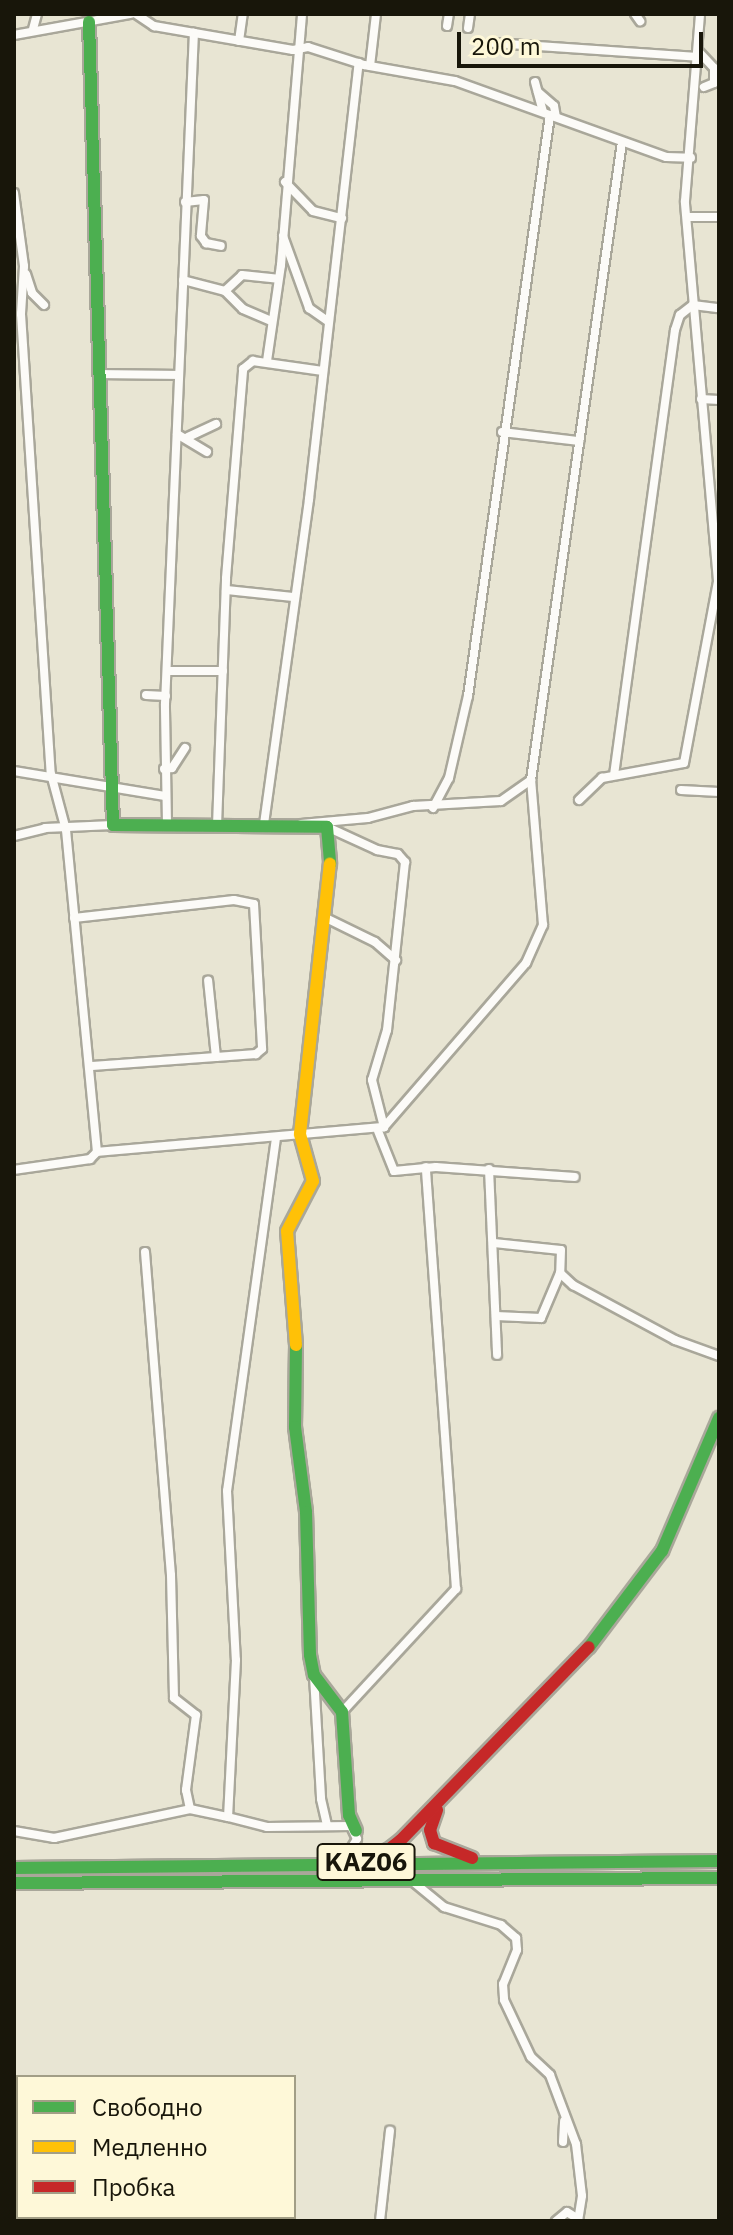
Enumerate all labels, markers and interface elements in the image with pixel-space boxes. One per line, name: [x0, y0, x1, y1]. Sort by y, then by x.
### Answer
scale bar: [461, 16, 707, 66]
text: 200 m: [471, 30, 541, 62]
road number: KАZ06: [316, 1840, 416, 1884]
legend: [16, 2075, 296, 2219]
text: Свободно: [92, 2091, 203, 2123]
text: Медленно: [92, 2131, 208, 2163]
text: Пробка: [92, 2171, 175, 2203]

